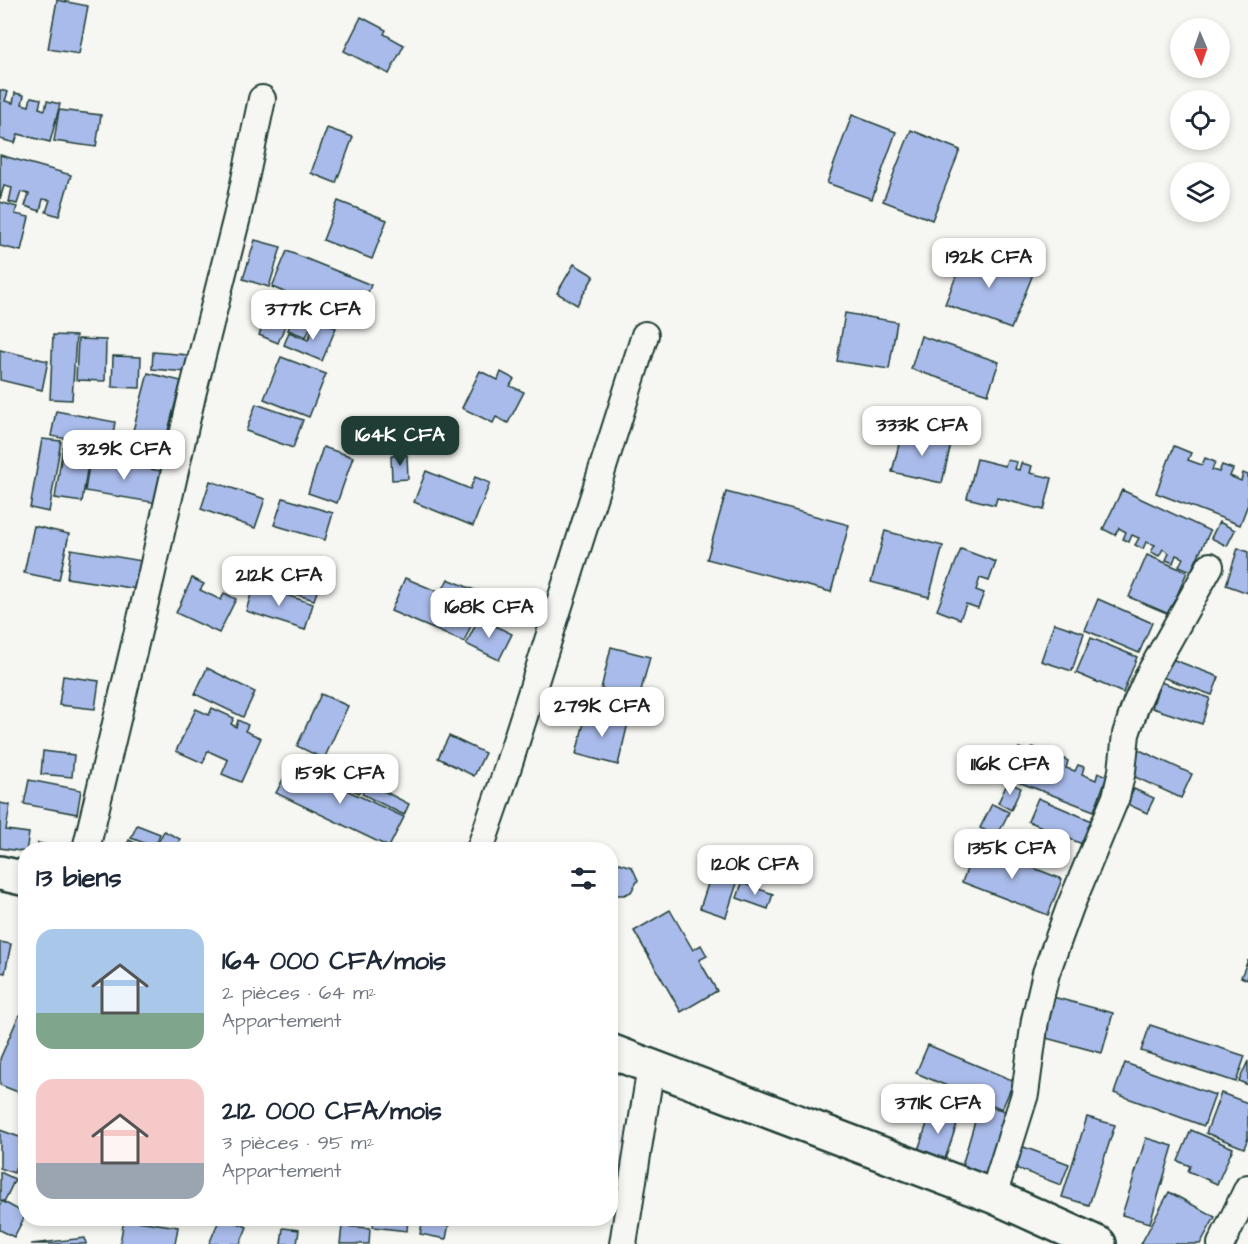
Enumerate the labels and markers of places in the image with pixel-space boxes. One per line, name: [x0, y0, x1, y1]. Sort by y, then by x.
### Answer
pin: 192K CFA: [927, 238, 1051, 289]
pin: 377K CFA: [251, 290, 375, 341]
pin: 333K CFA: [860, 406, 984, 457]
pin: 164K CFA: [338, 416, 462, 467]
pin: 329K CFA: [62, 430, 186, 481]
pin: 212K CFA: [217, 556, 341, 607]
pin: 168K CFA: [427, 588, 551, 639]
pin: 279K CFA: [540, 687, 664, 738]
pin: 116K CFA: [948, 745, 1072, 796]
pin: 159K CFA: [278, 754, 402, 805]
pin: 135K CFA: [950, 829, 1074, 880]
pin: 120K CFA: [693, 845, 817, 896]
pin: 371K CFA: [876, 1084, 1000, 1135]

